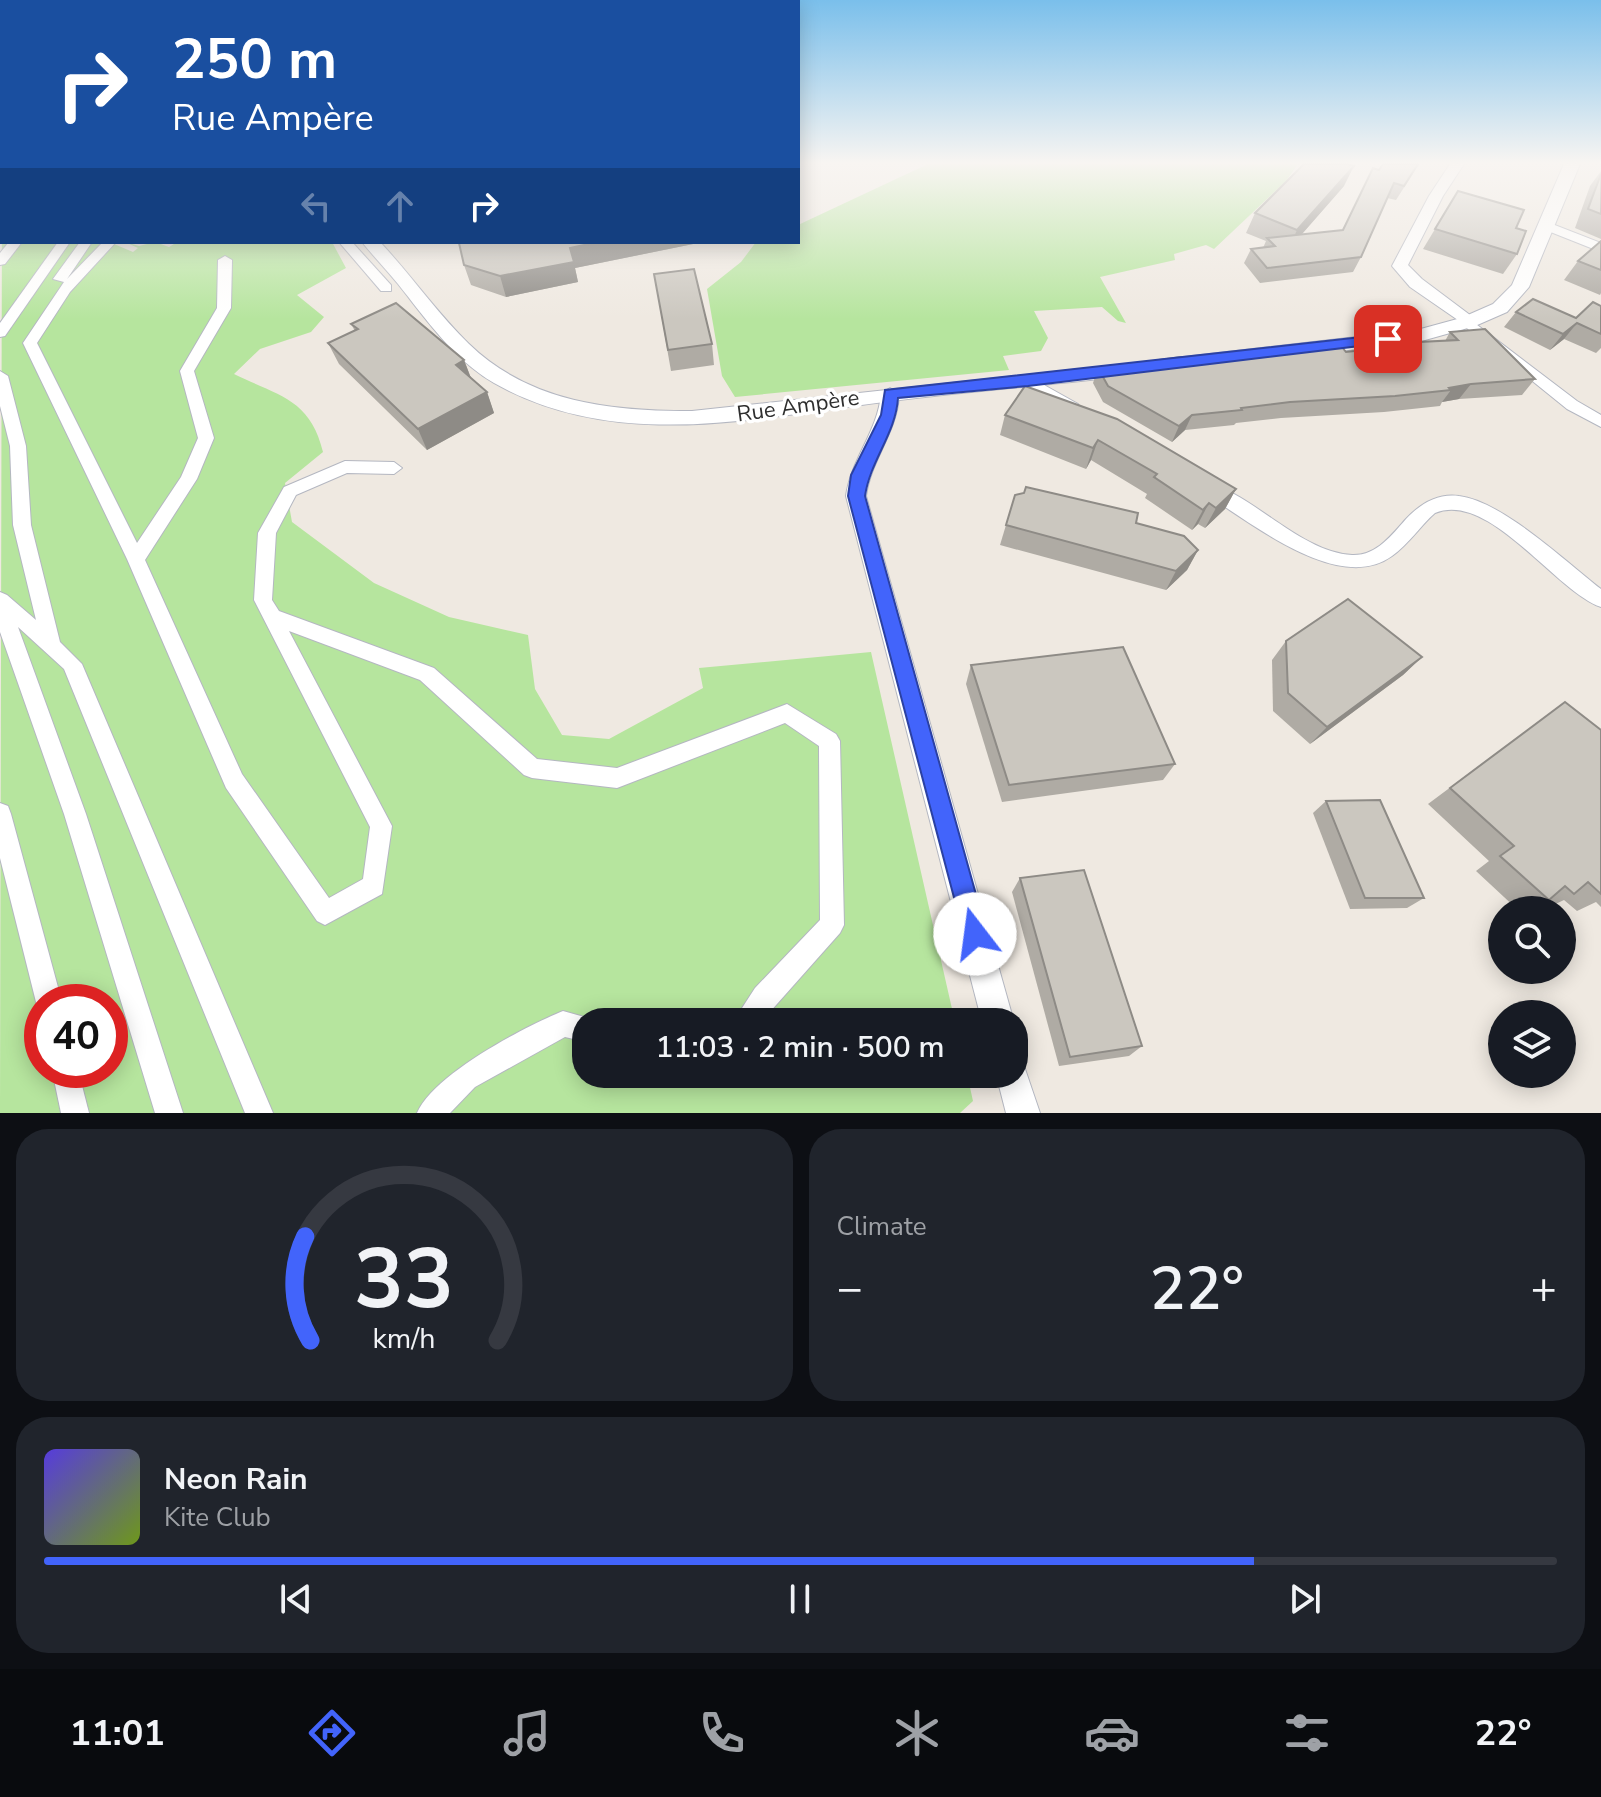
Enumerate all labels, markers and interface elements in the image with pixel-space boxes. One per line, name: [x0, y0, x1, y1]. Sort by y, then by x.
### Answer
text: 250 m: [172, 21, 337, 98]
icon: right: [40, 32, 144, 136]
text: Rue Ampère: [172, 94, 374, 143]
icon: left: [294, 184, 338, 228]
icon: ahead: [378, 184, 422, 228]
icon: right: [462, 184, 506, 228]
pin: [1354, 305, 1422, 373]
icon: arrive: [1366, 317, 1410, 361]
street label: Rue Ampère: [735, 383, 861, 429]
position arrow: [933, 892, 1017, 976]
map controls: [1488, 896, 1576, 1088]
button: search: [1488, 896, 1576, 984]
speed limit sign: 40: [24, 984, 128, 1088]
button: layers: [1488, 1000, 1576, 1088]
text: 11:03 · 2 min · 500 m: [655, 1027, 945, 1068]
text: Climate: [837, 1209, 927, 1244]
text: 33: [354, 1223, 454, 1336]
text: 22°: [1150, 1248, 1244, 1330]
text: −: [837, 1259, 863, 1319]
text: +: [1531, 1259, 1557, 1319]
text: km/h: [373, 1319, 436, 1358]
text: Neon Rain: [164, 1459, 308, 1500]
text: Kite Club: [164, 1500, 271, 1535]
icon: previous: [274, 1577, 318, 1621]
icon: pause: [778, 1577, 822, 1621]
icon: next: [1283, 1577, 1327, 1621]
icon: directions: [304, 1705, 360, 1761]
icon: music: [499, 1705, 555, 1761]
icon: phone: [694, 1705, 750, 1761]
icon: climate: [889, 1705, 945, 1761]
icon: car: [1084, 1705, 1140, 1761]
icon: filters: [1279, 1705, 1335, 1761]
text: 11:01: [70, 1709, 165, 1758]
text: 22°: [1475, 1709, 1531, 1758]

